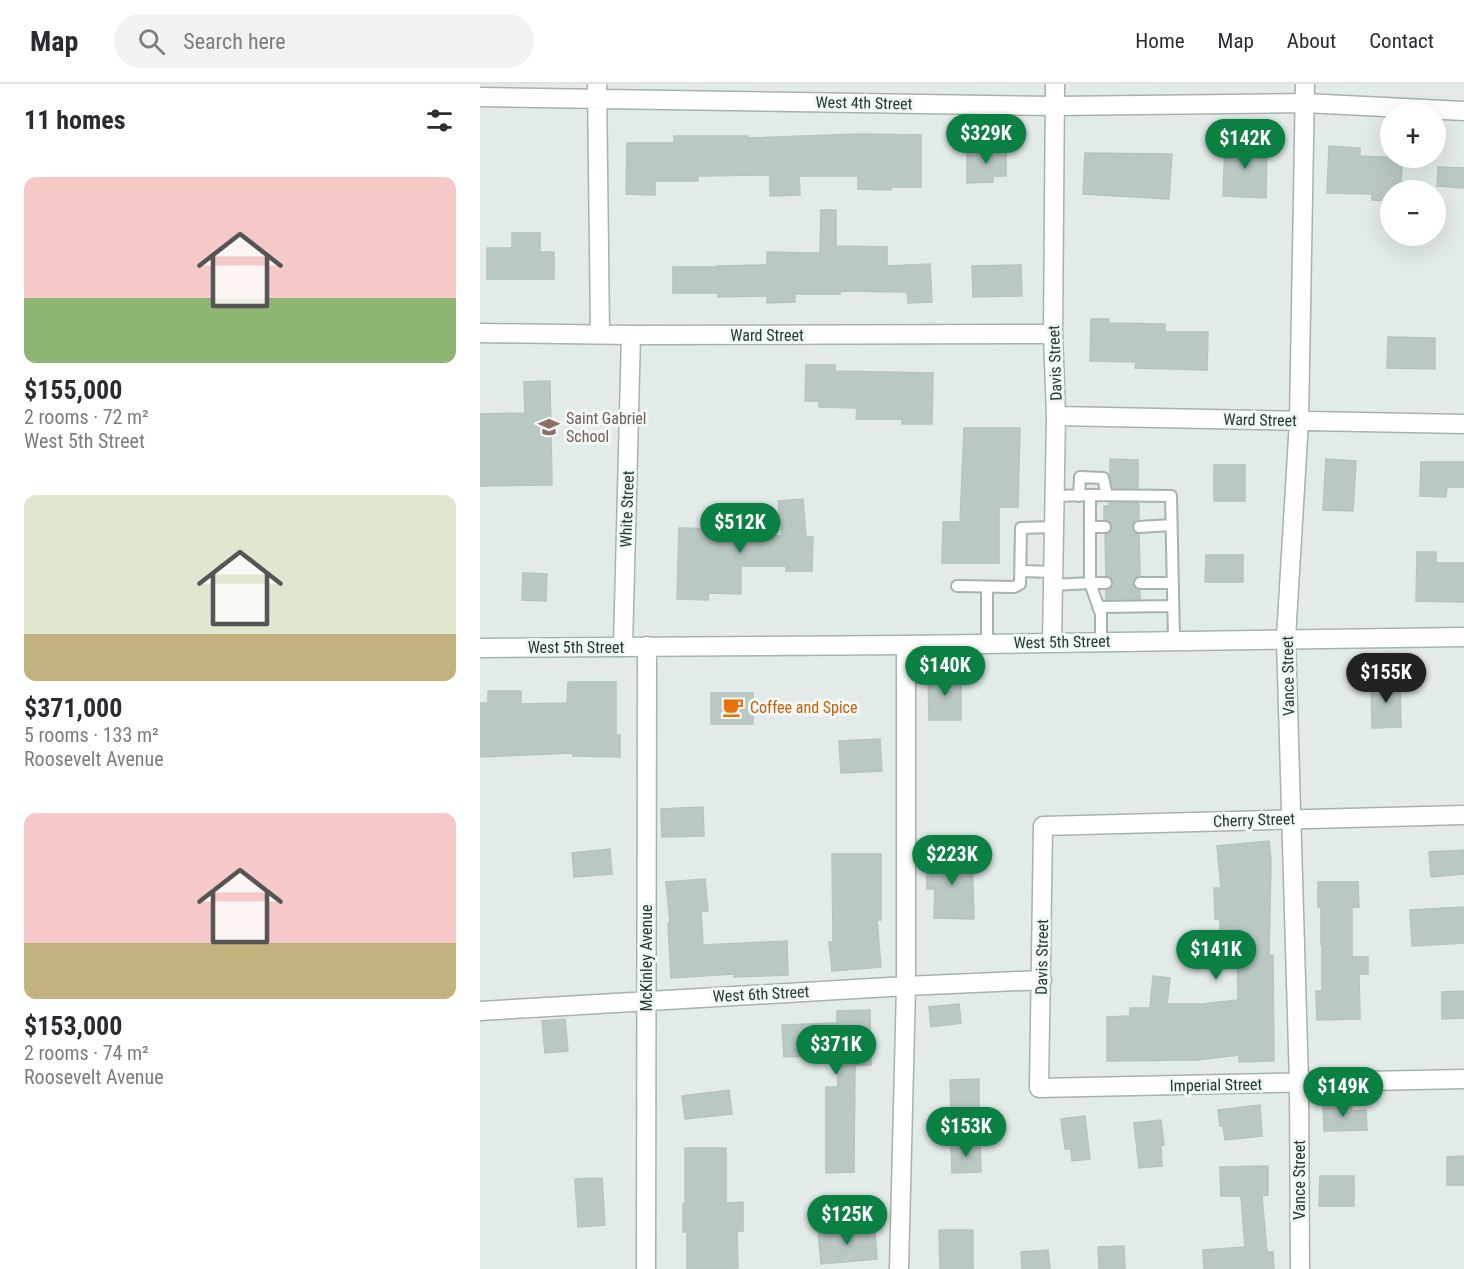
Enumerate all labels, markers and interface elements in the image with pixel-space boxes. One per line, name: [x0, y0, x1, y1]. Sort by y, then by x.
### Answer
search box: [114, 14, 534, 68]
text: Map: [30, 25, 78, 58]
icon: search: [135, 25, 168, 58]
text: Search here: [183, 29, 286, 54]
text: Home: [1135, 29, 1185, 53]
text: Map: [1218, 29, 1254, 53]
text: About: [1287, 29, 1336, 53]
text: Contact: [1369, 29, 1434, 53]
street label: West 4th Street: [816, 93, 913, 113]
map controls: [1380, 102, 1446, 246]
button: +: [1380, 102, 1446, 168]
icon: filters: [423, 104, 456, 137]
text: 11 homes: [24, 105, 126, 135]
pin: $329K: [944, 114, 1028, 165]
pin: $142K: [1203, 119, 1287, 170]
text: $329K: [960, 121, 1012, 145]
text: $142K: [1219, 126, 1271, 150]
button: −: [1380, 180, 1446, 246]
icon: home: [186, 216, 294, 324]
street label: Davis Street: [1044, 325, 1066, 401]
street label: Ward Street: [730, 326, 804, 345]
text: $155,000: [24, 375, 122, 405]
text: 2 rooms · 72 m²: [24, 405, 149, 429]
place label: Saint Gabriel School: [566, 409, 647, 446]
street label: Ward Street: [1223, 410, 1297, 430]
school or university icon: Saint Gabriel School: [537, 415, 561, 439]
text: West 5th Street: [24, 429, 145, 453]
street label: White Street: [616, 470, 638, 548]
pin: $512K: [698, 503, 782, 554]
text: $512K: [714, 510, 766, 534]
icon: home: [186, 534, 294, 642]
street label: West 5th Street: [1014, 632, 1111, 652]
street label: Vance Street: [1278, 636, 1298, 716]
street label: West 5th Street: [528, 638, 625, 657]
pin: $140K: [903, 646, 987, 697]
text: $140K: [919, 653, 971, 677]
pin: $155K: [1344, 653, 1428, 704]
text: $155K: [1360, 660, 1412, 684]
text: $371,000: [24, 693, 122, 723]
cafe icon: Coffee and Spice: [721, 695, 745, 719]
place label: Coffee and Spice: [750, 698, 857, 717]
text: 5 rooms · 133 m²: [24, 723, 159, 747]
text: Roosevelt Avenue: [24, 747, 164, 771]
street label: Cherry Street: [1213, 809, 1296, 831]
pin: $223K: [910, 835, 994, 886]
text: $223K: [926, 842, 978, 866]
icon: home: [186, 852, 294, 960]
street label: McKinley Avenue: [637, 904, 656, 1012]
street label: Davis Street: [1032, 919, 1052, 995]
pin: $141K: [1174, 930, 1258, 981]
text: $141K: [1190, 937, 1242, 961]
street label: West 6th Street: [712, 982, 810, 1006]
text: $153,000: [24, 1011, 122, 1041]
pin: $371K: [794, 1025, 878, 1076]
text: $371K: [810, 1032, 862, 1056]
text: 2 rooms · 74 m²: [24, 1041, 149, 1065]
text: Roosevelt Avenue: [24, 1065, 164, 1089]
pin: $149K: [1301, 1067, 1385, 1118]
text: $149K: [1317, 1074, 1369, 1098]
street label: Imperial Street: [1170, 1075, 1263, 1095]
pin: $153K: [924, 1107, 1008, 1158]
text: $153K: [940, 1114, 992, 1138]
street label: Vance Street: [1290, 1140, 1309, 1220]
pin: $125K: [805, 1195, 889, 1246]
text: $125K: [821, 1202, 873, 1226]

